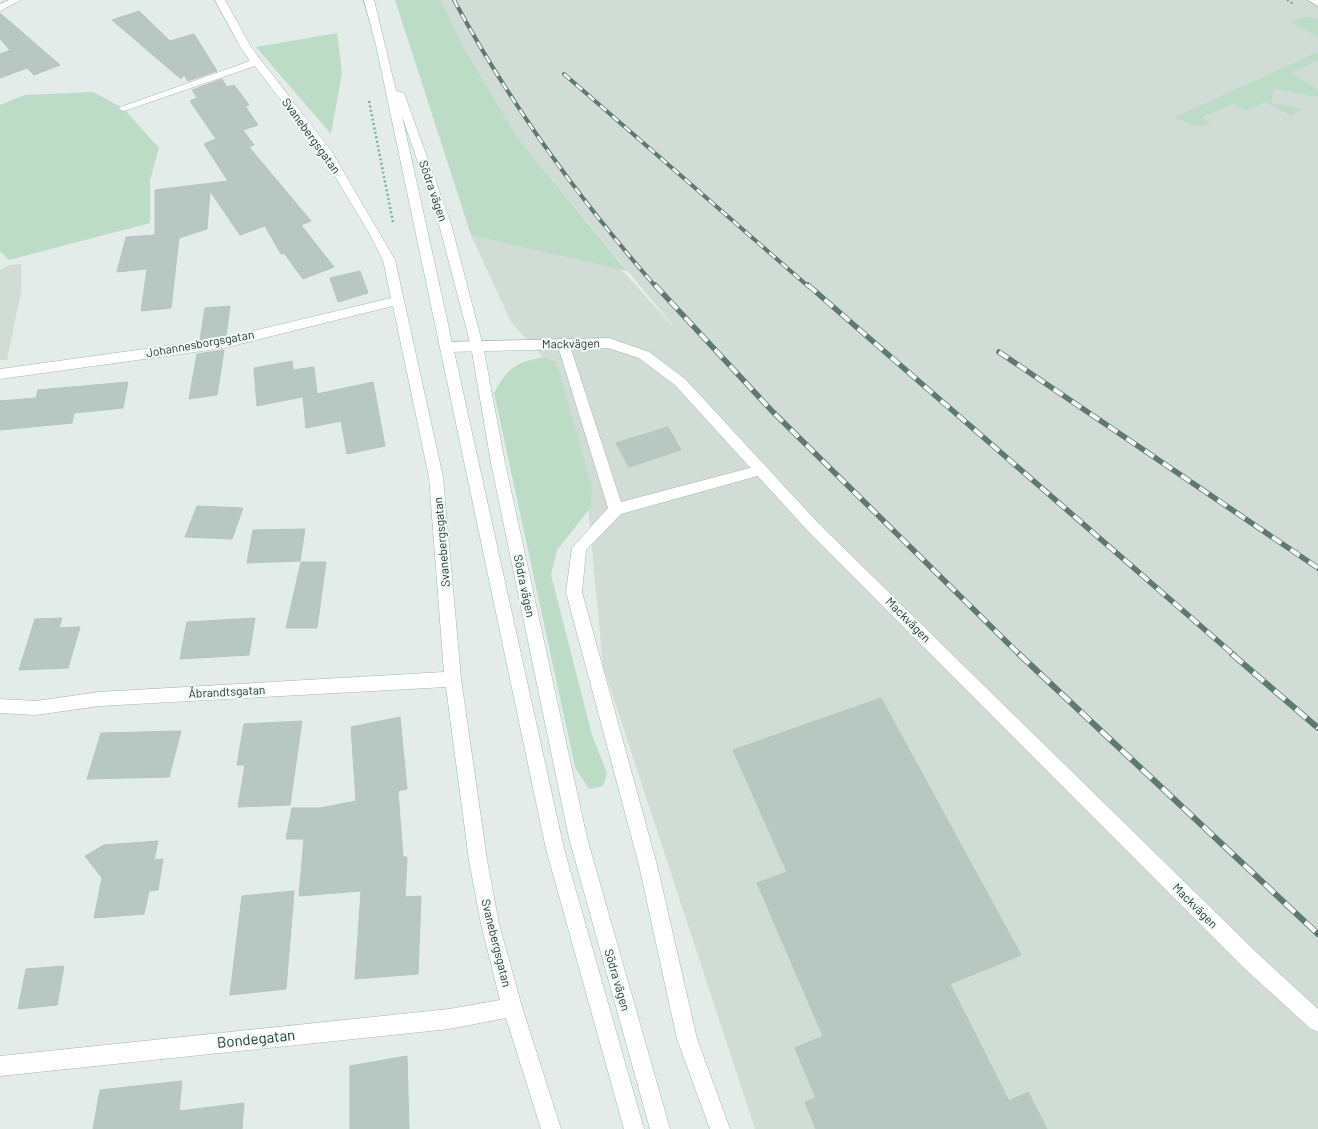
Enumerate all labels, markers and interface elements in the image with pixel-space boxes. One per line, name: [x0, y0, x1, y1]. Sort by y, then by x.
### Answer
street label: Svanebergsgatan: [280, 95, 344, 176]
street label: Södra vägen: [417, 158, 451, 223]
street label: Johannesborgsgatan: [145, 327, 255, 359]
street label: Mackvägen: [542, 335, 600, 351]
street label: Svanebergsgatan: [430, 497, 452, 588]
street label: Södra vägen: [511, 553, 538, 618]
street label: Mackvägen: [883, 594, 934, 645]
street label: Åbrandtsgatan: [188, 682, 266, 700]
street label: Mackvägen: [1170, 880, 1221, 931]
street label: Svanebergsgatan: [479, 897, 515, 988]
street label: Södra vägen: [602, 947, 633, 1012]
street label: Bondegatan: [216, 1025, 296, 1051]

